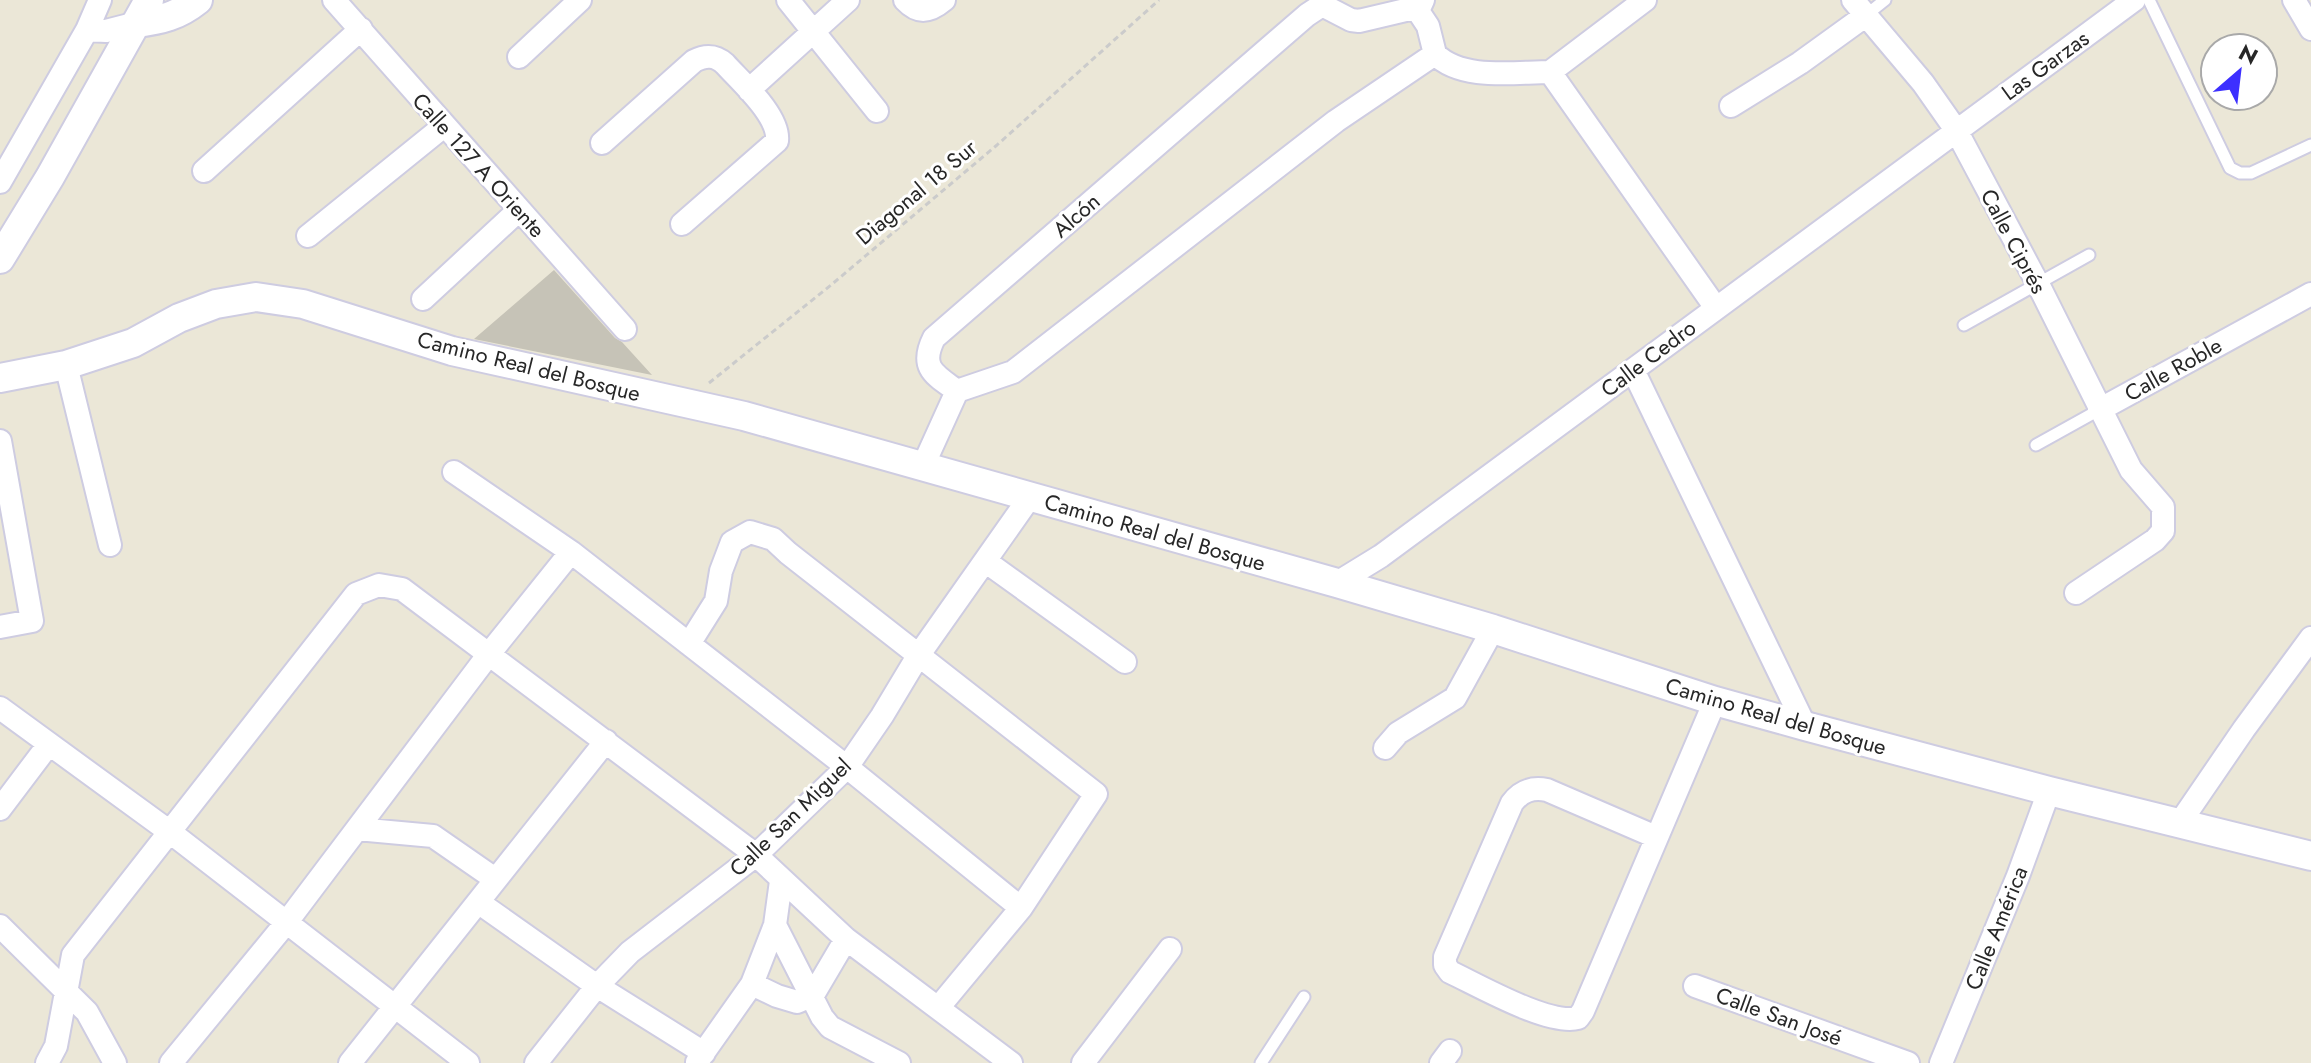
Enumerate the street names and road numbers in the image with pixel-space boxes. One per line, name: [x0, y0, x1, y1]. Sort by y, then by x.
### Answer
street label: Las Garzas: [1995, 22, 2096, 108]
street label: Calle 127 A Oriente: [405, 85, 553, 245]
street label: Diagonal 18 Sur: [849, 131, 984, 252]
street label: Calle Ciprés: [1973, 183, 2055, 299]
street label: Alcón: [1045, 185, 1107, 245]
street label: Calle Cedro: [1594, 312, 1702, 404]
street label: Camino Real del Bosque: [414, 323, 644, 409]
street label: Calle Roble: [2118, 329, 2228, 409]
street label: Camino Real del Bosque: [1041, 485, 1269, 579]
street label: Camino Real del Bosque: [1662, 669, 1890, 763]
street label: Calle San Miguel: [722, 750, 858, 884]
street label: Calle América: [1957, 861, 2035, 995]
street label: Calle San José: [1712, 978, 1846, 1054]

